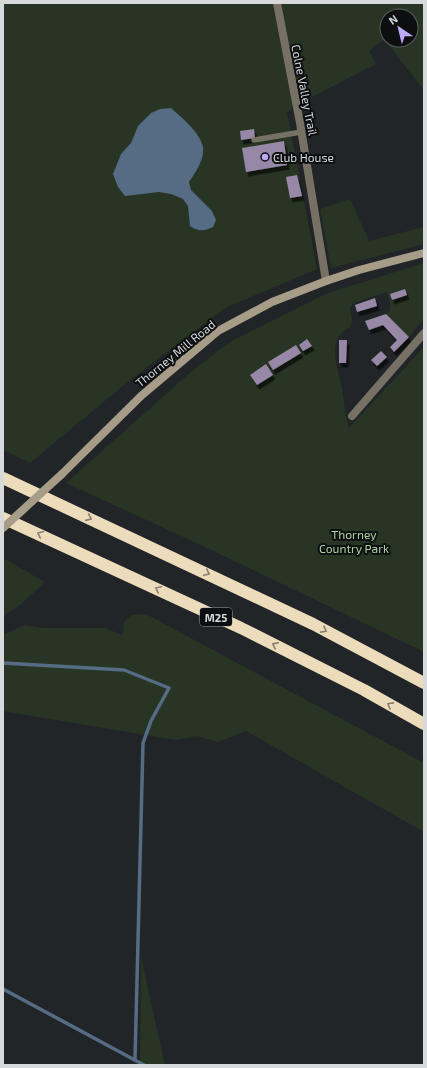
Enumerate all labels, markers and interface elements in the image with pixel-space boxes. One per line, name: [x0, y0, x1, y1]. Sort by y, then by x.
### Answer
north arrow: [379, 8, 419, 48]
text: N: [386, 12, 400, 27]
street label: Colne Valley Trail: [289, 43, 321, 137]
place label: Club House: [273, 150, 334, 164]
marker: Club House: [260, 152, 270, 162]
street label: Thorney Mill Road: [132, 317, 218, 389]
one-way arrow: [85, 513, 92, 521]
park label: Thorney Country Park: [319, 527, 389, 555]
one-way arrow: [36, 531, 44, 539]
one-way arrow: [203, 568, 210, 576]
one-way arrow: [154, 586, 162, 594]
road number: M25: [200, 608, 232, 626]
one-way arrow: [320, 625, 327, 632]
one-way arrow: [272, 642, 279, 650]
one-way arrow: [387, 703, 394, 710]

